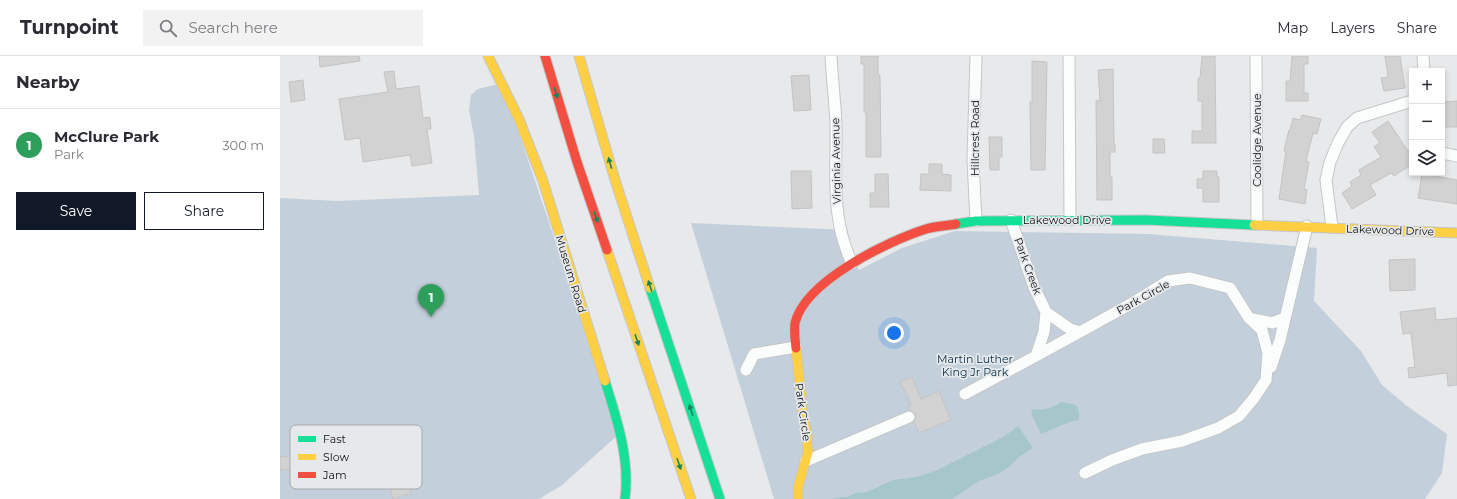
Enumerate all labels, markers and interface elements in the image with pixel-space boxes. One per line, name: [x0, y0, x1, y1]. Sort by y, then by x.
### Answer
search box: [143, 10, 423, 46]
text: Turnpoint: [20, 16, 119, 39]
icon: search: [157, 17, 179, 39]
text: Search here: [189, 18, 278, 37]
text: Map: [1277, 19, 1308, 37]
text: Layers: [1330, 19, 1375, 37]
text: Share: [1397, 19, 1437, 37]
map controls: [1409, 68, 1445, 176]
button: +: [1409, 68, 1445, 104]
text: Nearby: [16, 72, 80, 92]
one-way arrow: [553, 88, 559, 100]
street label: Coolidge Avenue: [1250, 93, 1264, 187]
street label: Hillcrest Road: [968, 100, 982, 176]
button: −: [1409, 104, 1445, 140]
street label: Virginia Avenue: [828, 117, 844, 204]
text: McClure Park: [54, 127, 159, 146]
text: 1: [26, 137, 32, 153]
text: 300 m: [222, 137, 264, 153]
button: layers: [1409, 140, 1445, 176]
text: Park: [54, 146, 84, 162]
one-way arrow: [607, 156, 613, 169]
button: Save: [16, 192, 136, 230]
button: Share: [144, 192, 264, 230]
one-way arrow: [593, 211, 599, 223]
street label: Lakewood Drive: [1023, 213, 1111, 227]
street label: Lakewood Drive: [1346, 221, 1435, 239]
street label: Museum Road: [553, 233, 589, 315]
street label: Park Creek: [1011, 235, 1045, 297]
street label: Park Circle: [1114, 276, 1172, 317]
one-way arrow: [647, 280, 653, 292]
pin: 1: [418, 284, 444, 317]
your location: [884, 323, 904, 343]
one-way arrow: [634, 335, 640, 347]
park label: Martin Luther King Jr Park: [937, 352, 1013, 379]
street label: Park Circle: [792, 382, 814, 442]
one-way arrow: [688, 404, 694, 416]
legend: [290, 425, 422, 489]
text: Fast: [323, 432, 347, 446]
text: Slow: [323, 450, 349, 464]
one-way arrow: [676, 458, 682, 470]
text: Jam: [322, 468, 347, 482]

